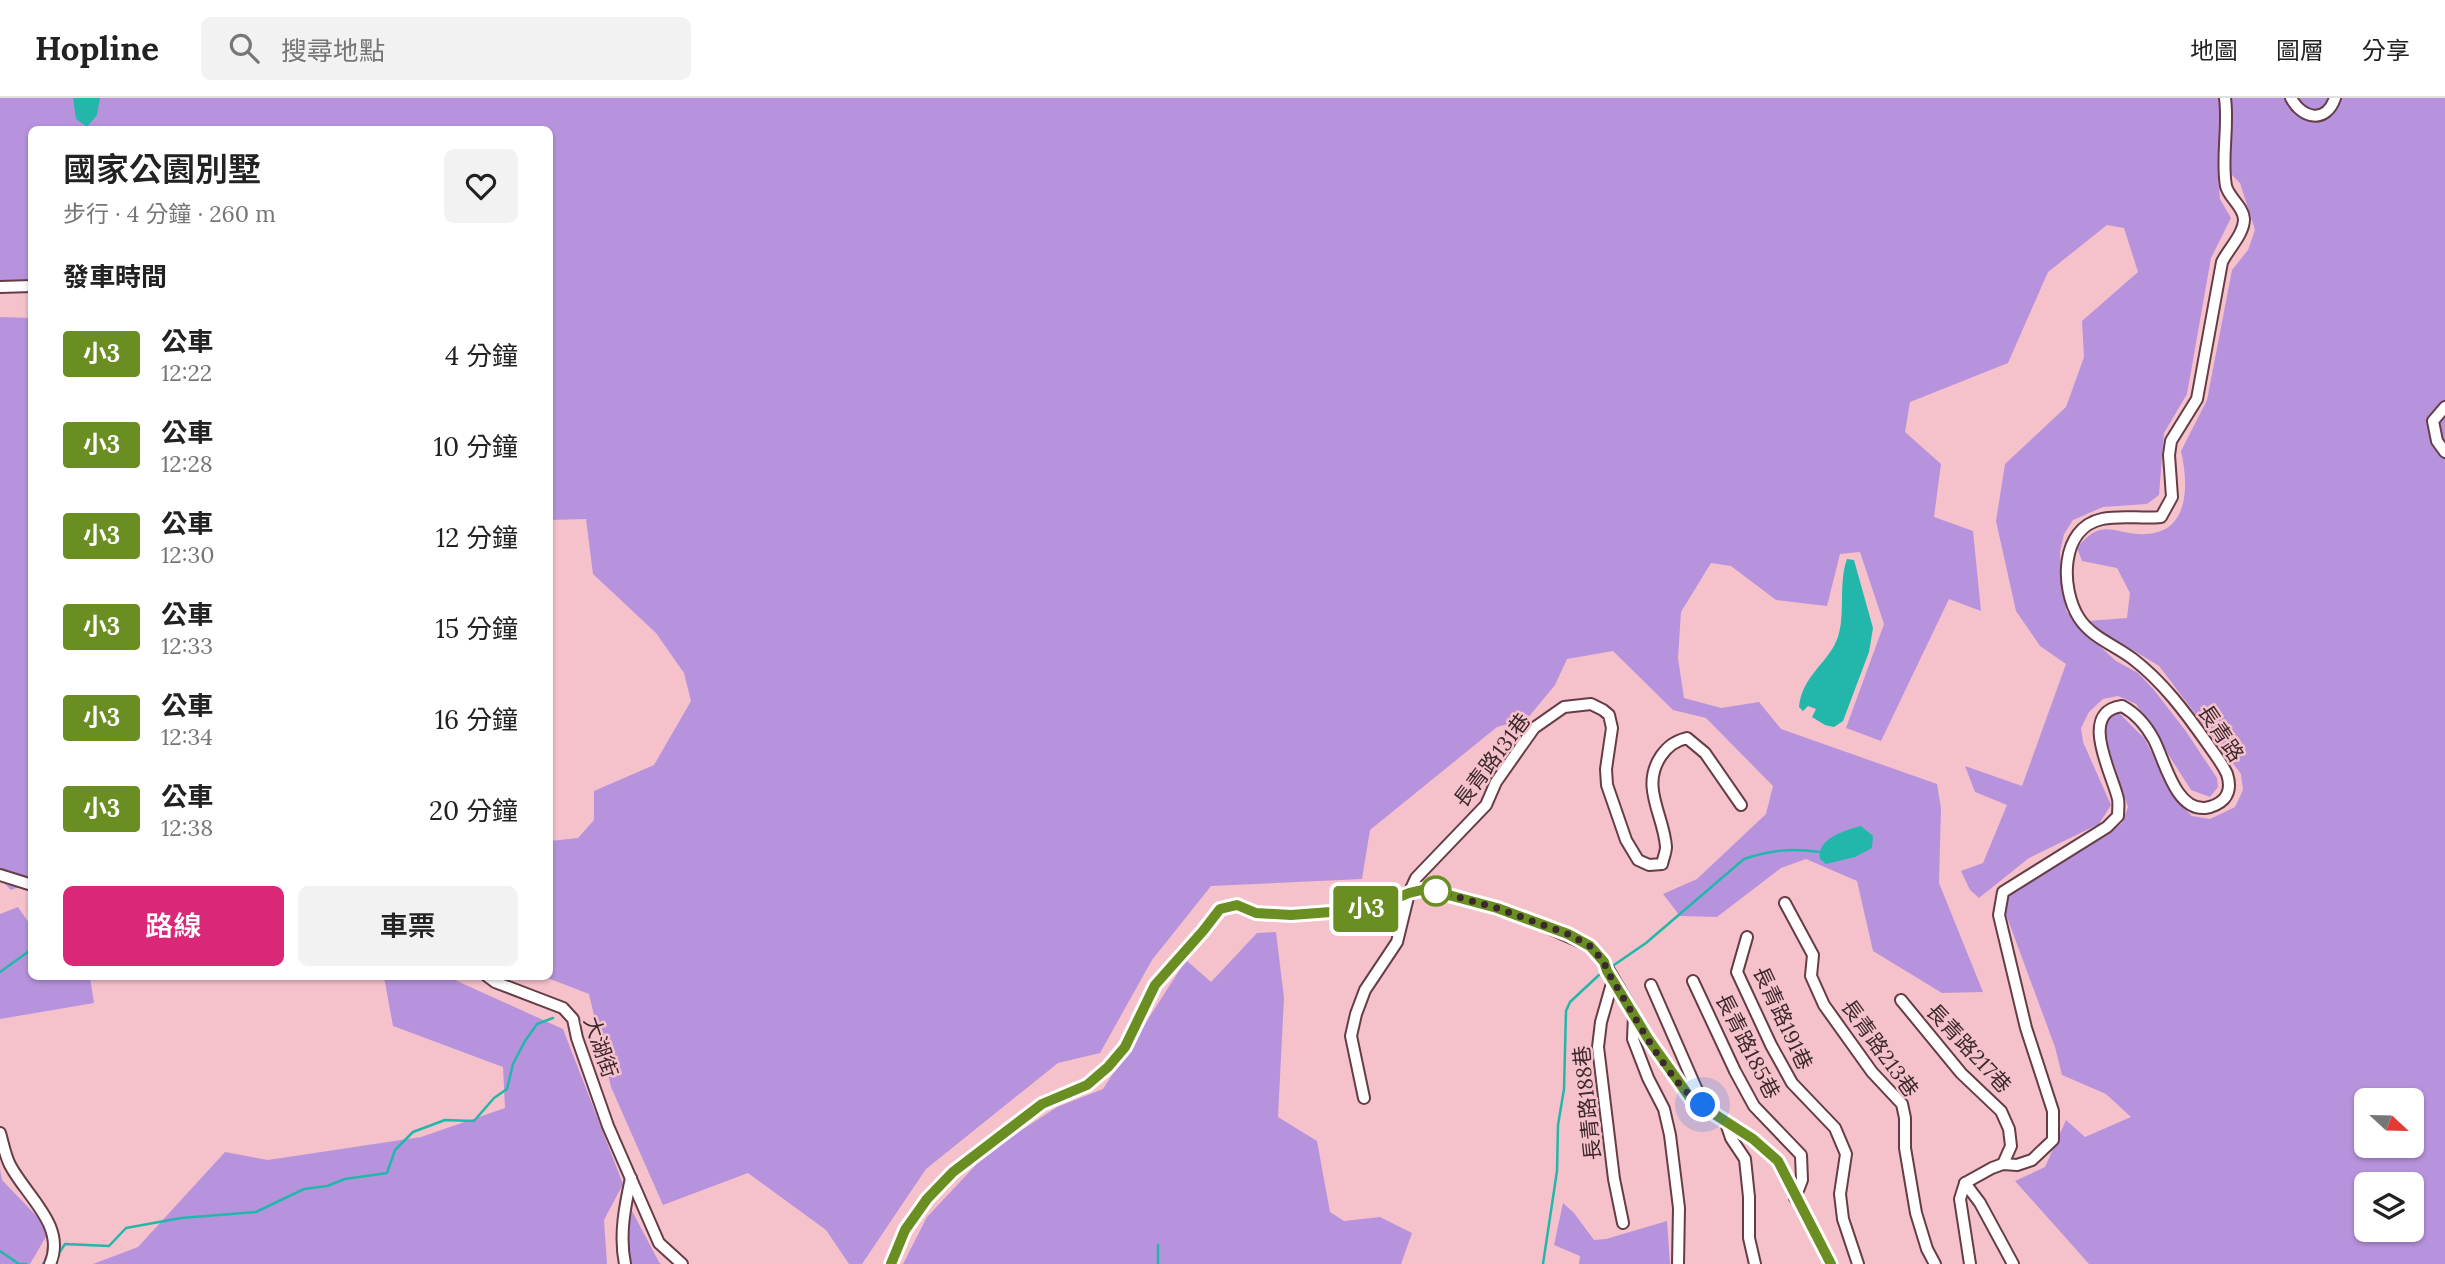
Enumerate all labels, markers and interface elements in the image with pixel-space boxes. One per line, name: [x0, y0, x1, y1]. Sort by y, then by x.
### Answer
search box: [201, 17, 691, 80]
text: Hopline: [35, 27, 159, 69]
icon: search: [225, 29, 263, 67]
text: 搜尋地點: [281, 34, 385, 67]
text: 地圖: [2190, 35, 2238, 66]
text: 圖層: [2276, 35, 2324, 66]
text: 分享: [2362, 35, 2410, 66]
text: 國家公園別墅: [63, 148, 261, 190]
button: heart: [444, 149, 518, 223]
text: 步行 · 4 分鐘 · 260 m: [63, 199, 276, 228]
text: 發車時間: [63, 260, 167, 293]
text: 公車: [161, 325, 213, 358]
text: 小3: [83, 338, 120, 369]
text: 4 分鐘: [445, 339, 518, 372]
text: 12:22: [161, 358, 212, 387]
text: 公車: [161, 416, 213, 449]
text: 小3: [83, 429, 120, 460]
text: 10 分鐘: [434, 430, 518, 463]
text: 12:28: [161, 449, 213, 478]
text: 公車: [161, 507, 213, 540]
text: 小3: [83, 520, 120, 551]
text: 12 分鐘: [436, 521, 518, 554]
text: 12:30: [161, 540, 215, 569]
text: 公車: [161, 598, 213, 631]
text: 小3: [83, 611, 120, 642]
text: 15 分鐘: [436, 612, 518, 645]
text: 12:33: [161, 631, 213, 660]
text: 公車: [161, 689, 213, 722]
street label: 長青路: [2192, 699, 2250, 767]
text: 小3: [83, 702, 120, 733]
text: 16 分鐘: [435, 703, 518, 736]
street label: 長青路131巷: [1448, 708, 1536, 812]
text: 12:34: [161, 722, 213, 751]
text: 公車: [161, 780, 213, 813]
text: 小3: [83, 793, 120, 824]
text: 20 分鐘: [429, 794, 518, 827]
text: 12:38: [161, 813, 213, 842]
unlabelled marker: [1421, 876, 1451, 906]
button: 路線: [63, 886, 284, 966]
button: 車票: [298, 886, 518, 966]
line badge: 小3: [1334, 886, 1398, 932]
text: 小3: [1347, 893, 1385, 924]
street label: 長青路191巷: [1747, 962, 1819, 1074]
street label: 長青路185巷: [1710, 989, 1786, 1103]
street label: 長青路213巷: [1835, 994, 1925, 1102]
street label: 長青路217巷: [1921, 998, 2017, 1098]
street label: 大湖街: [578, 1013, 624, 1081]
street label: 長青路188巷: [1568, 1044, 1606, 1162]
your location: [1685, 1087, 1720, 1122]
north arrow: [2354, 1088, 2424, 1158]
map controls: [2354, 1088, 2424, 1242]
button: layers: [2354, 1172, 2424, 1242]

